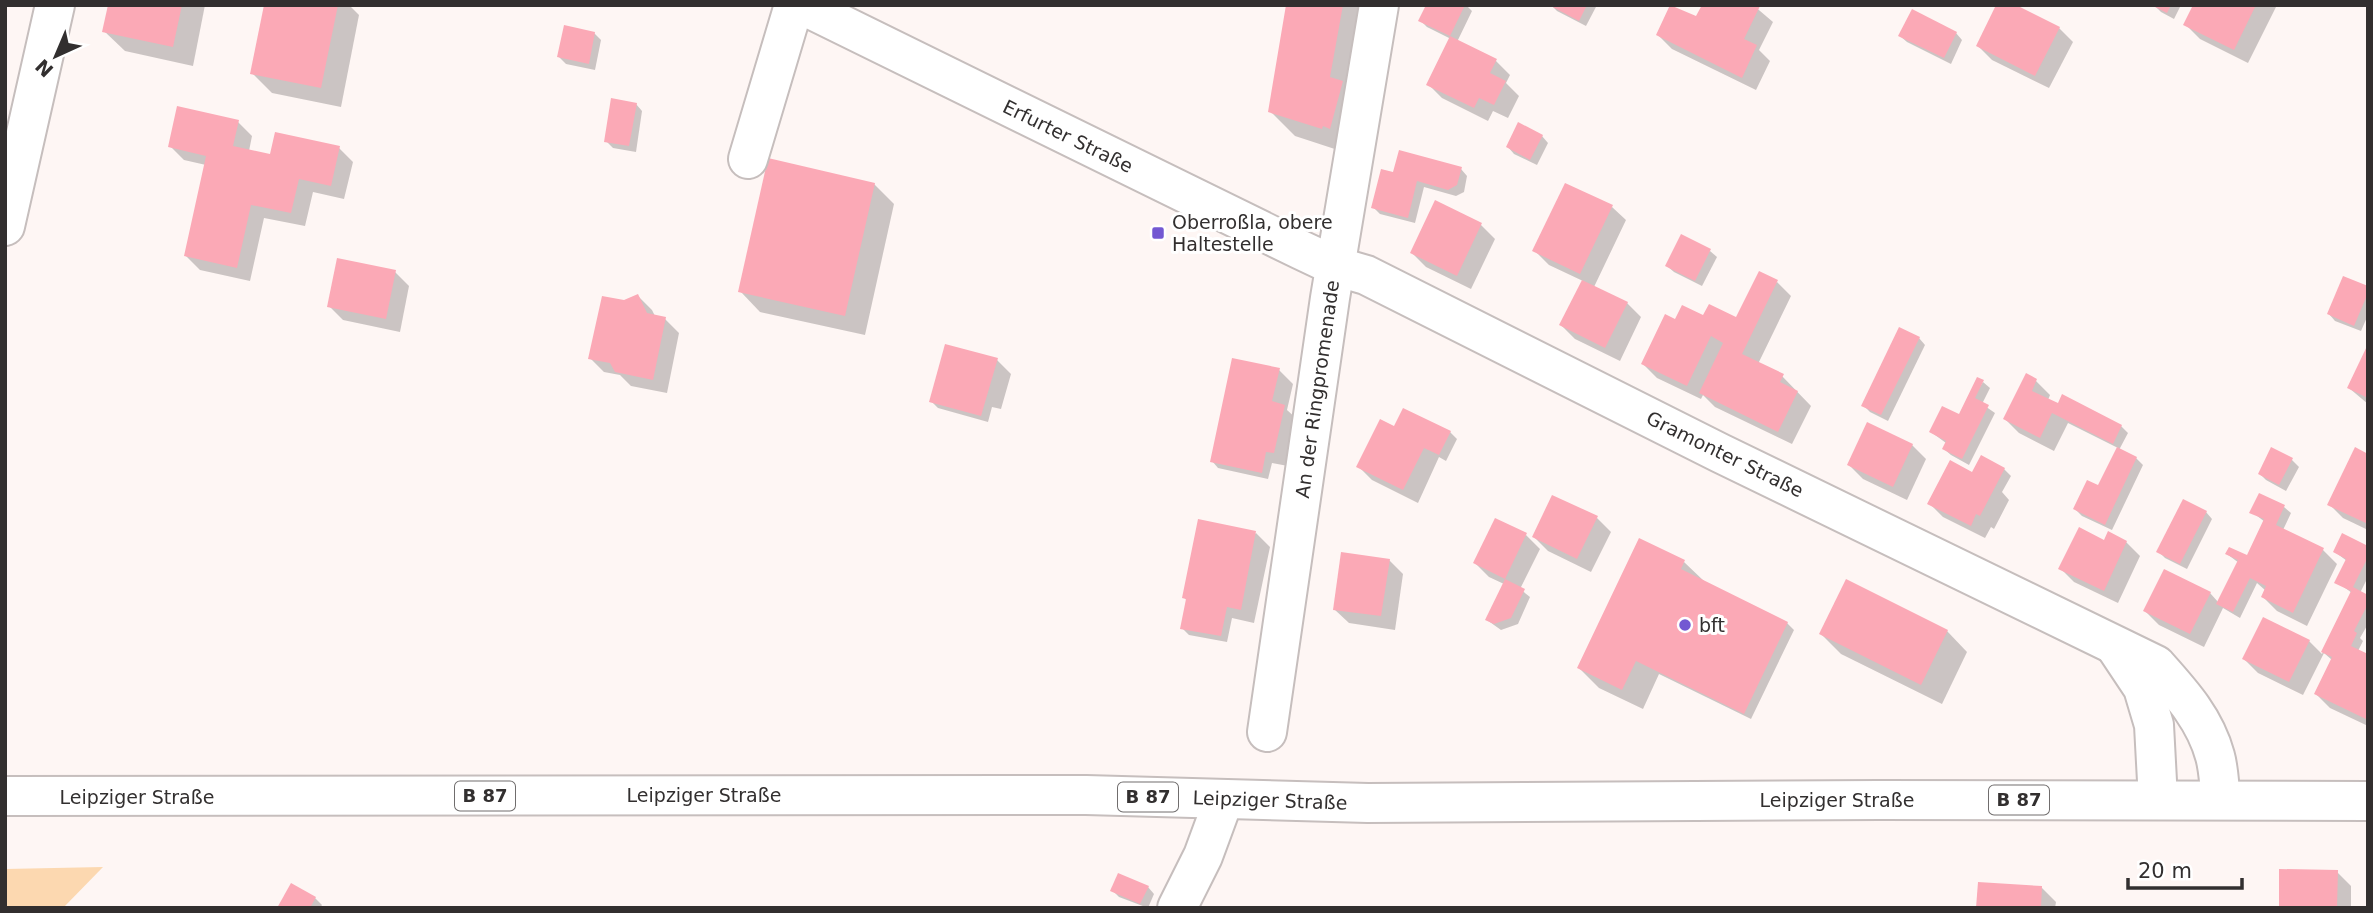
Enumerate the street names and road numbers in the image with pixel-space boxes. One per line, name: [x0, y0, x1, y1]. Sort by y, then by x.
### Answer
street label: Erfurter Straße: [999, 95, 1137, 177]
street label: An der Ringpromenade: [1291, 279, 1343, 499]
street label: Gramonter Straße: [1643, 406, 1807, 502]
road number: B 87: [455, 782, 515, 810]
road number: B 87: [1118, 782, 1178, 812]
street label: Leipziger Straße: [627, 784, 781, 806]
street label: Leipziger Straße: [60, 786, 214, 808]
street label: Leipziger Straße: [1192, 786, 1348, 814]
road number: B 87: [1989, 786, 2049, 814]
street label: Leipziger Straße: [1760, 789, 1914, 811]

